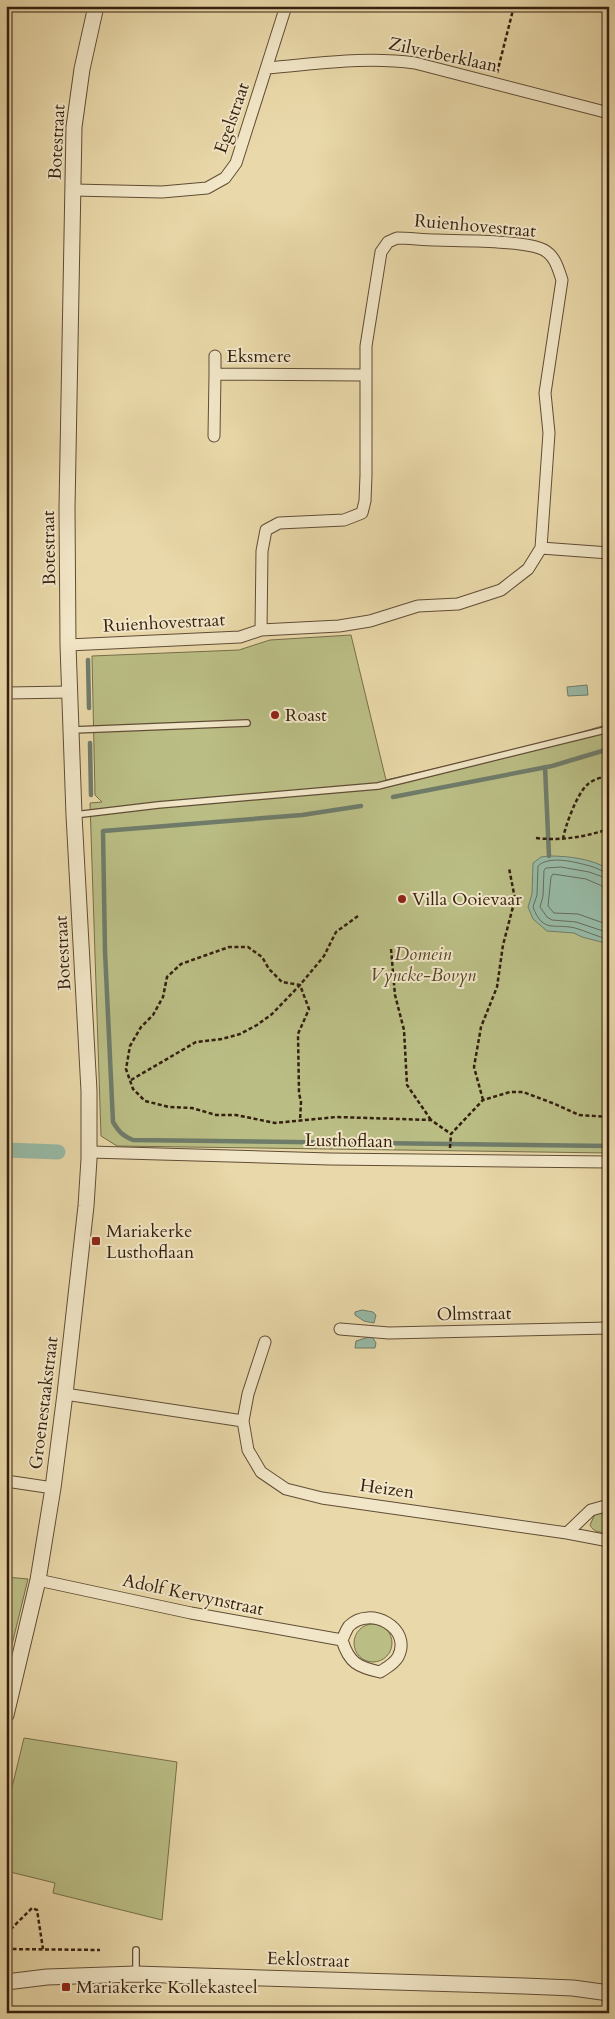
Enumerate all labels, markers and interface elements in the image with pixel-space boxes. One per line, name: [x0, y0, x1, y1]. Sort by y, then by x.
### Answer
street label: Zilverberklaan: [386, 31, 500, 79]
street label: Egelstraat: [208, 79, 256, 157]
street label: Botestraat: [43, 103, 71, 180]
street label: Ruienhovestraat: [413, 208, 537, 244]
street label: Eksmere: [227, 344, 291, 369]
street label: Botestraat: [36, 510, 62, 586]
street label: Ruienhovestraat: [102, 607, 226, 639]
place label: Roast: [285, 703, 327, 728]
marker: Roast: [269, 709, 281, 721]
place label: Villa Ooievaar: [412, 887, 522, 912]
marker: Villa Ooievaar: [396, 893, 408, 905]
street label: Botestraat: [49, 914, 77, 991]
park label: Domein Vyncke-Bovyn: [370, 942, 476, 988]
street label: Lusthoflaan: [305, 1128, 394, 1154]
place label: Mariakerke Lusthoflaan: [106, 1219, 195, 1265]
marker: Mariakerke Lusthoflaan: [90, 1235, 102, 1247]
street label: Olmstraat: [436, 1301, 512, 1327]
street label: Groenestaakstraat: [23, 1335, 65, 1471]
street label: Heizen: [358, 1473, 417, 1505]
street label: Adolf Kervynstraat: [120, 1568, 266, 1622]
street label: Eeklostraat: [266, 1946, 350, 1974]
place label: Mariakerke Kollekasteel: [76, 1975, 258, 2000]
marker: Mariakerke Kollekasteel: [60, 1981, 72, 1993]

